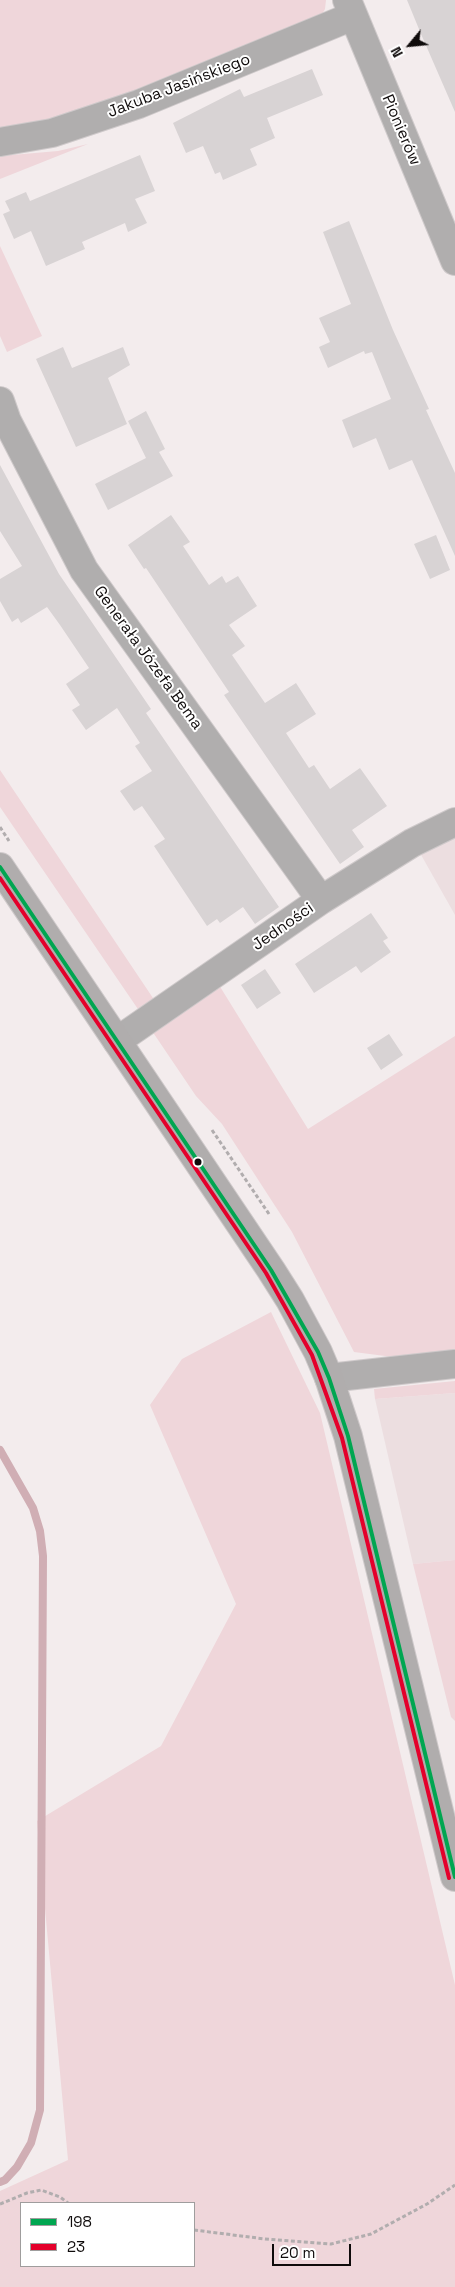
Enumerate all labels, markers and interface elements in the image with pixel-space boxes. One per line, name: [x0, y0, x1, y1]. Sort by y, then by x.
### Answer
north arrow: [385, 20, 435, 70]
text: N: [387, 44, 407, 60]
street label: Jakuba Jasińskiego: [105, 50, 253, 122]
street label: Pionierów: [378, 92, 424, 168]
street label: Generała Józefa Bema: [90, 583, 206, 733]
street label: Jedności: [249, 899, 317, 955]
unlabelled marker: [193, 1157, 203, 1167]
legend: [20, 2202, 195, 2267]
text: 198: [67, 2212, 92, 2231]
scale bar: [275, 2234, 354, 2266]
text: 23: [67, 2237, 85, 2256]
text: 20 m: [280, 2243, 315, 2262]

